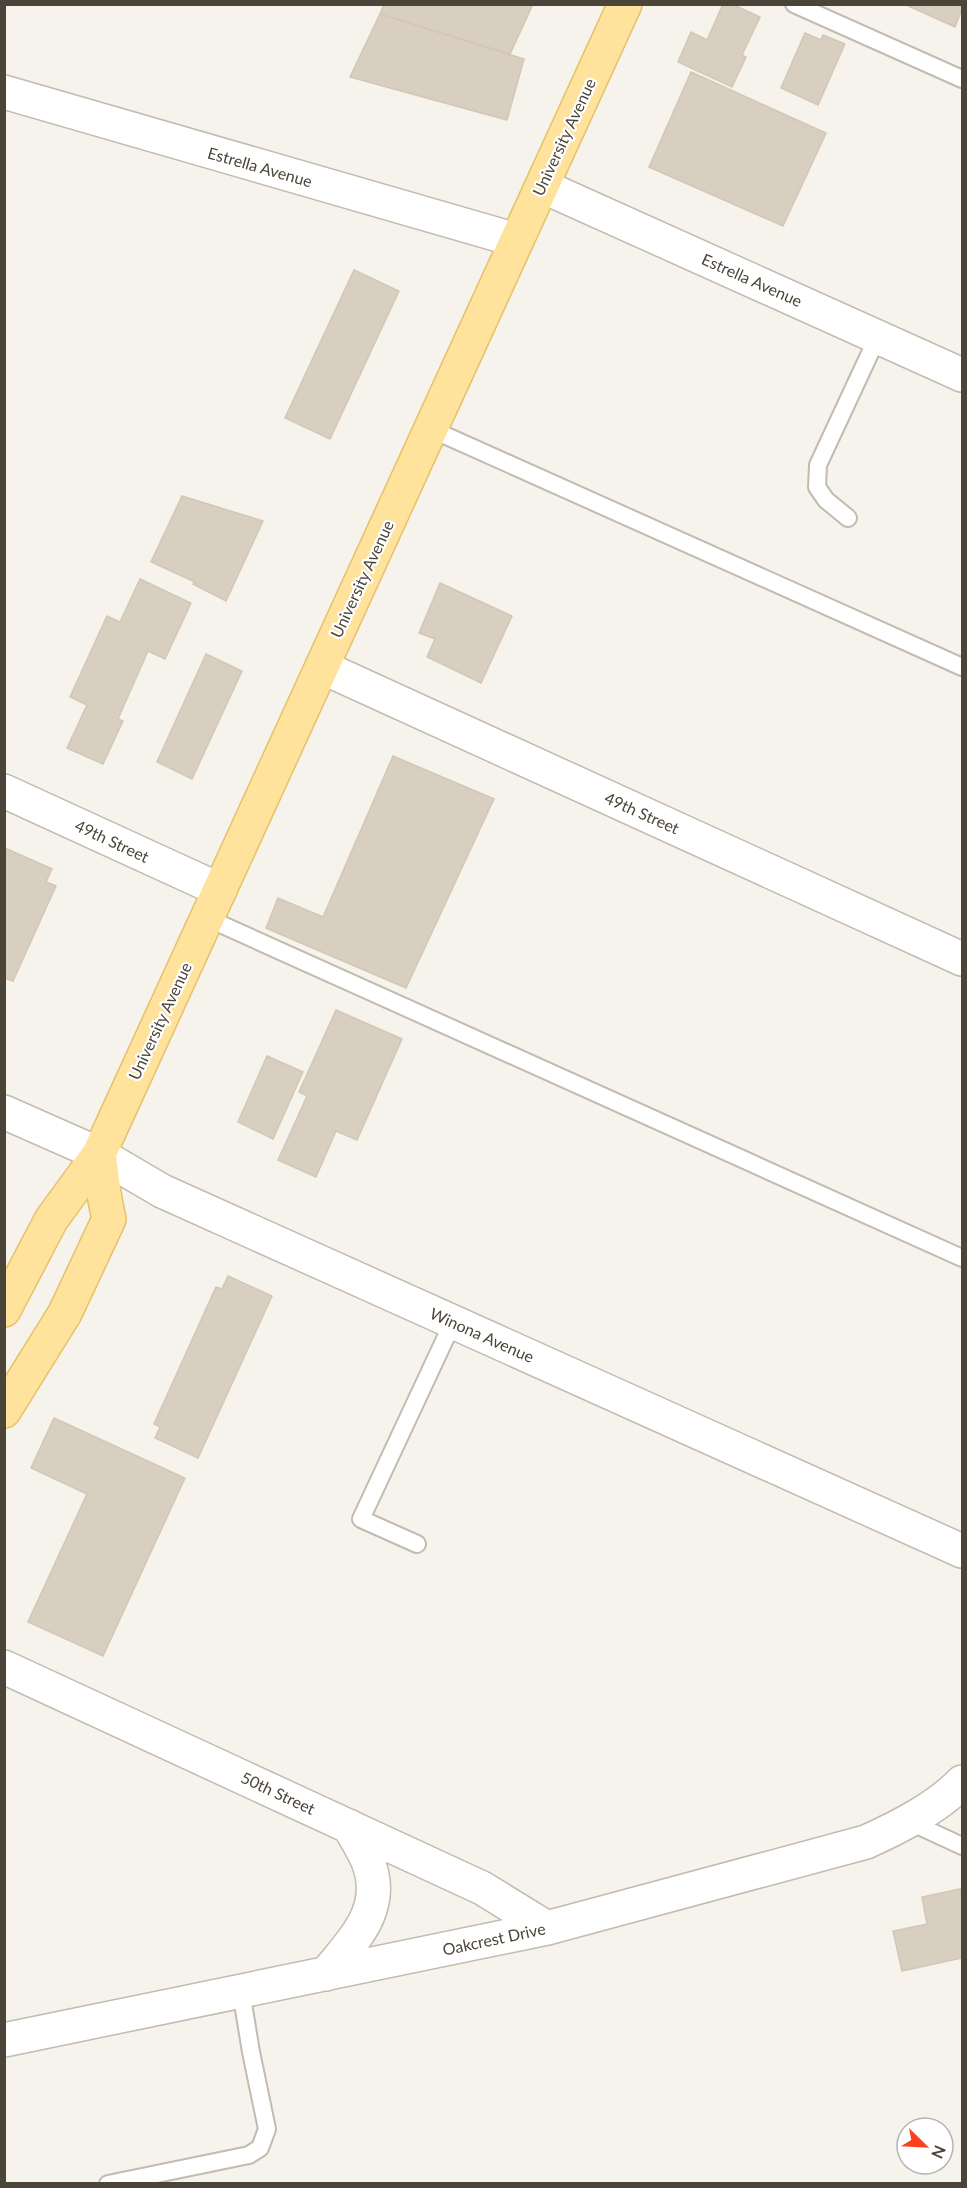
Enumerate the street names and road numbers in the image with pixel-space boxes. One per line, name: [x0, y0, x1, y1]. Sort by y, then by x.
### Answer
street label: University Avenue: [528, 75, 599, 199]
street label: Estrella Avenue: [206, 143, 315, 191]
street label: Estrella Avenue: [699, 249, 805, 310]
street label: University Avenue: [326, 517, 397, 641]
street label: 49th Street: [602, 788, 683, 837]
street label: 49th Street: [72, 815, 152, 866]
street label: University Avenue: [124, 959, 195, 1083]
street label: Winona Avenue: [427, 1303, 537, 1366]
street label: 50th Street: [238, 1767, 318, 1818]
street label: Oakcrest Drive: [441, 1918, 547, 1959]

